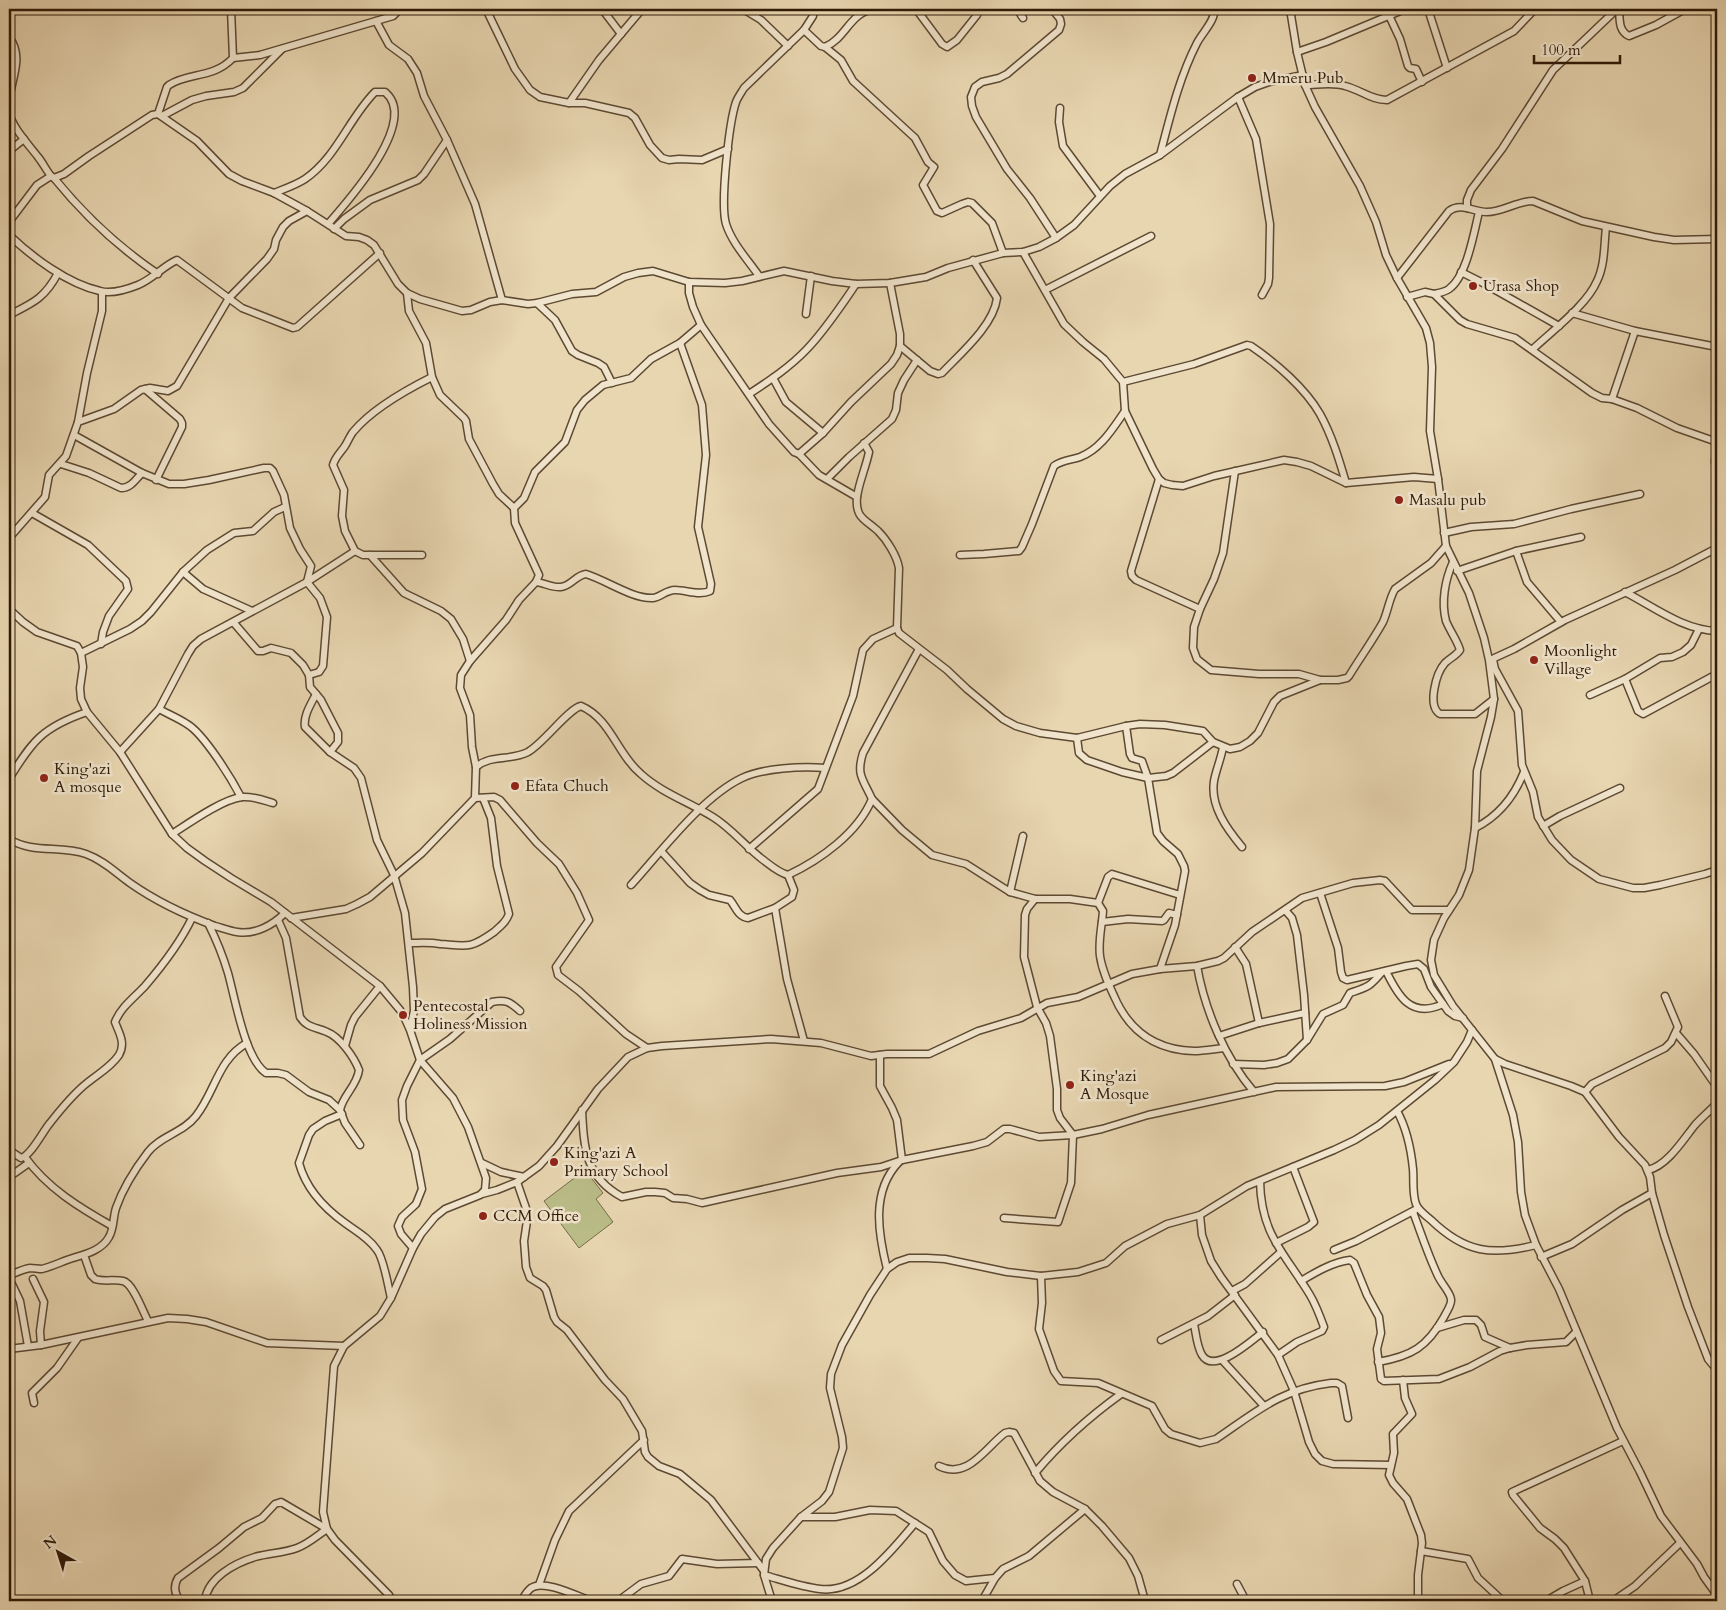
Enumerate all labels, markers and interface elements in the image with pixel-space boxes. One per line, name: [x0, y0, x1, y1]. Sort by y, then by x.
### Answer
scale bar: [1534, 32, 1620, 64]
text: 100 m: [1541, 40, 1581, 60]
place label: Mmeru Pub: [1262, 67, 1344, 89]
marker: Mmeru Pub: [1246, 72, 1258, 84]
place label: Urasa Shop: [1483, 275, 1559, 297]
marker: Urasa Shop: [1467, 280, 1479, 292]
place label: Masalu pub: [1409, 489, 1486, 511]
marker: Masalu pub: [1393, 494, 1405, 506]
place label: Moonlight Village: [1544, 640, 1617, 680]
marker: Moonlight Village: [1528, 654, 1540, 666]
place label: King'azi A mosque: [54, 758, 122, 798]
marker: King'azi A mosque: [38, 772, 50, 784]
place label: Efata Chuch: [525, 775, 609, 797]
marker: Efata Chuch: [509, 780, 521, 792]
place label: Pentecostal Holiness Mission: [413, 995, 527, 1035]
marker: Pentecostal Holiness Mission: [397, 1009, 409, 1021]
place label: King'azi A Mosque: [1080, 1065, 1149, 1105]
marker: King'azi A Mosque: [1064, 1079, 1076, 1091]
place label: King'azi A Primary School: [564, 1142, 668, 1182]
marker: King'azi A Primary School: [548, 1156, 560, 1168]
place label: CCM Office: [493, 1205, 579, 1227]
marker: CCM Office: [477, 1210, 489, 1222]
north arrow: [32, 1528, 82, 1578]
text: N: [39, 1531, 61, 1553]

